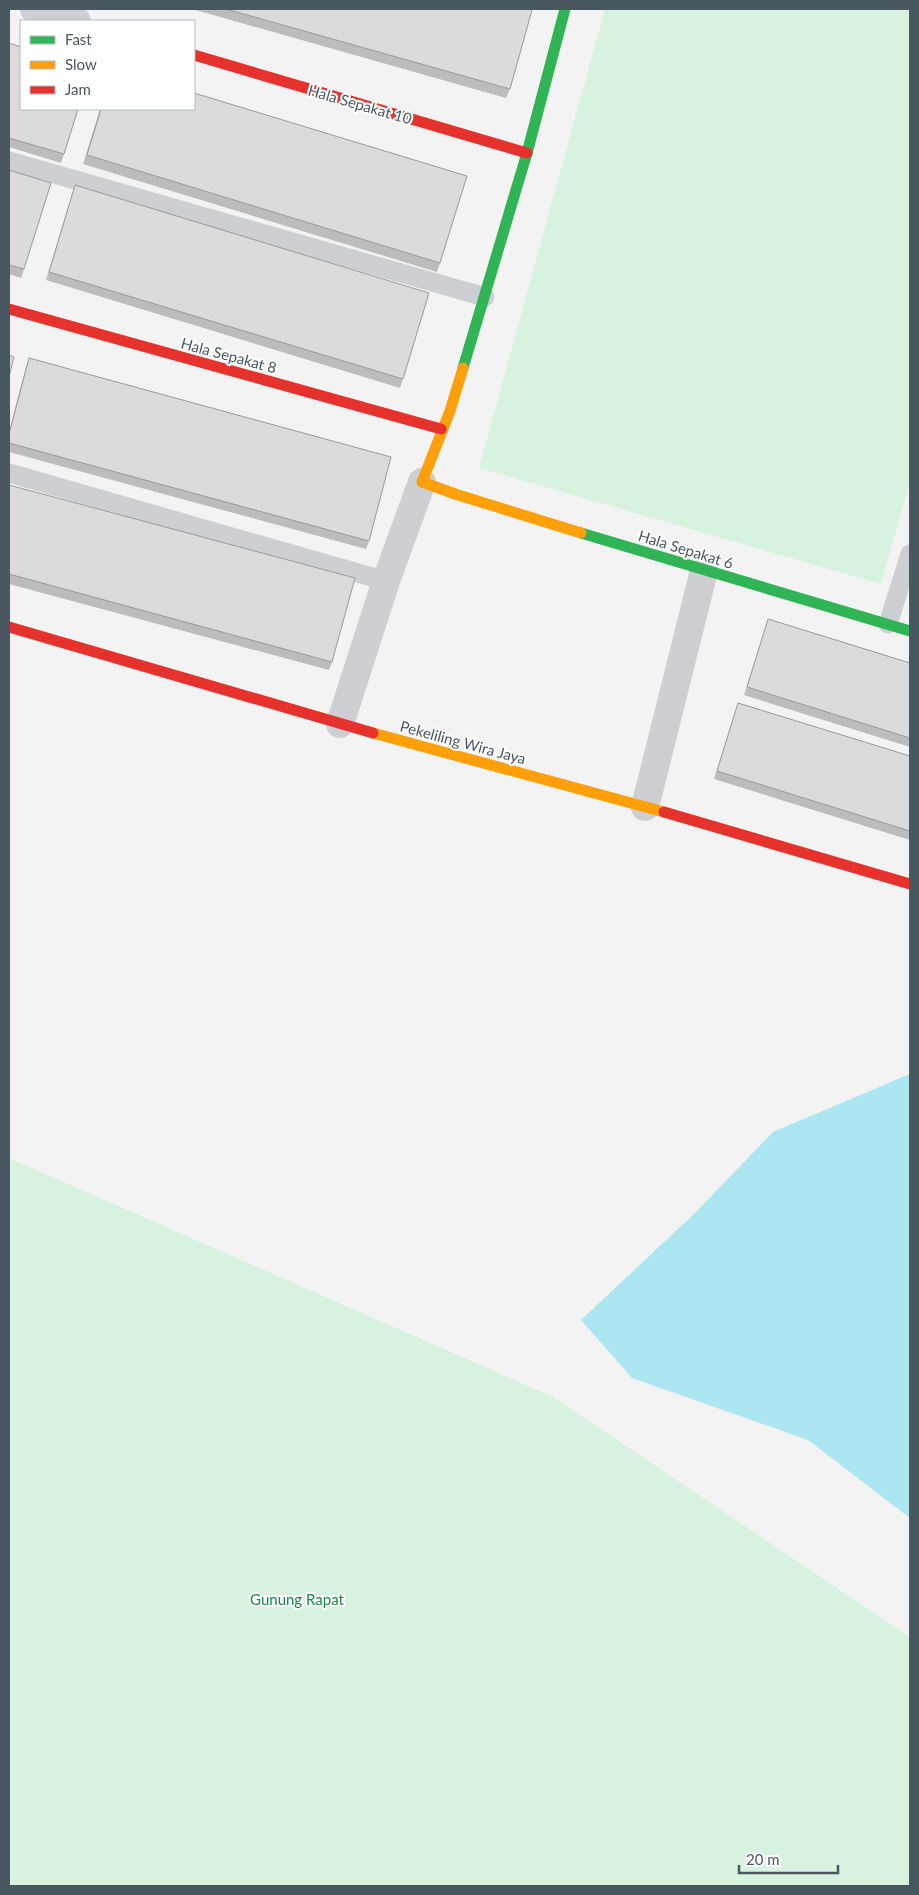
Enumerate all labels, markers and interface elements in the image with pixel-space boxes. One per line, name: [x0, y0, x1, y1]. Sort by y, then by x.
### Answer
legend: [20, 20, 195, 110]
text: Fast: [65, 30, 92, 48]
text: Slow: [65, 55, 97, 73]
text: Jam: [65, 80, 91, 98]
street label: Hala Sepakat 10: [306, 81, 414, 127]
street label: Hala Sepakat 8: [179, 334, 279, 376]
street label: Hala Sepakat 6: [636, 526, 736, 572]
street label: Pekeliling Wira Jaya: [398, 717, 528, 767]
park label: Gunung Rapat: [250, 1590, 345, 1608]
scale bar: [739, 1842, 838, 1874]
text: 20 m: [746, 1850, 780, 1868]

